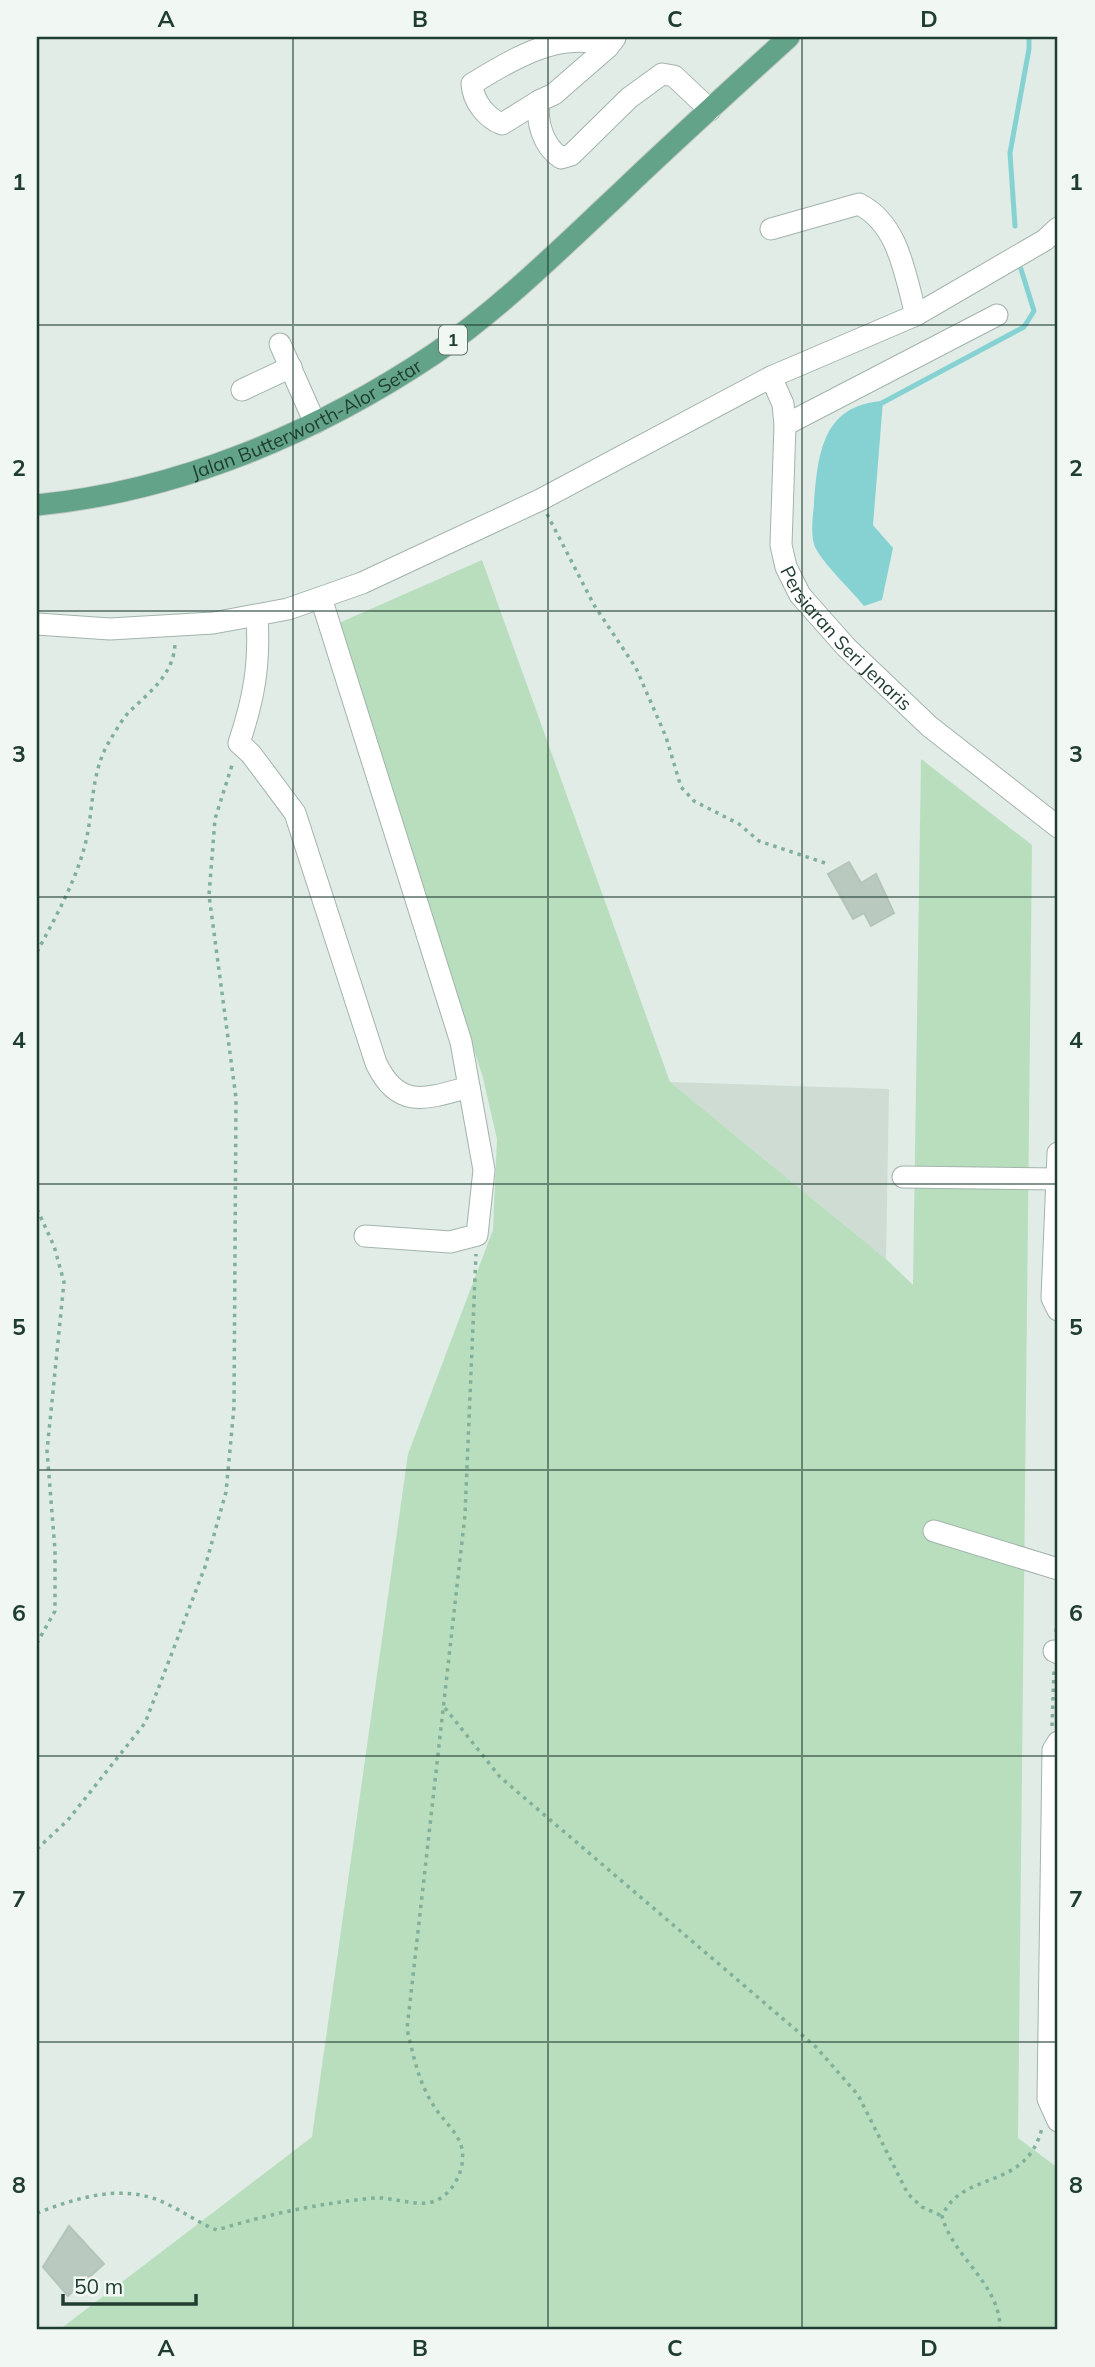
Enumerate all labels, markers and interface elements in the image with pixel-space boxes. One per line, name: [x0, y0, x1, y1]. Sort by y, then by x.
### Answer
text: A: [157, 4, 175, 33]
text: B: [412, 4, 428, 33]
text: C: [667, 4, 683, 33]
text: D: [920, 4, 938, 33]
text: 1: [12, 167, 26, 196]
text: 1: [1069, 167, 1083, 196]
road number: 1: [439, 326, 467, 354]
street label: Jalan Butterworth-Alor Setar: [188, 353, 426, 484]
text: 2: [12, 453, 26, 482]
text: 2: [1069, 453, 1083, 482]
street label: Persiaran Seri Jenaris: [775, 562, 917, 715]
text: 3: [12, 739, 26, 768]
text: 3: [1069, 739, 1083, 768]
text: 4: [12, 1025, 26, 1054]
text: 4: [1069, 1025, 1083, 1054]
text: 5: [12, 1312, 26, 1341]
text: 5: [1069, 1312, 1083, 1341]
text: 6: [12, 1598, 26, 1627]
text: 6: [1069, 1598, 1083, 1627]
text: 7: [12, 1884, 26, 1913]
text: 7: [1069, 1884, 1083, 1913]
text: 8: [12, 2170, 26, 2199]
text: 8: [1069, 2170, 1083, 2199]
scale bar: [63, 2262, 196, 2306]
text: 50 m: [74, 2273, 123, 2299]
text: A: [157, 2333, 175, 2362]
text: B: [412, 2333, 428, 2362]
text: C: [667, 2333, 683, 2362]
text: D: [920, 2333, 938, 2362]

